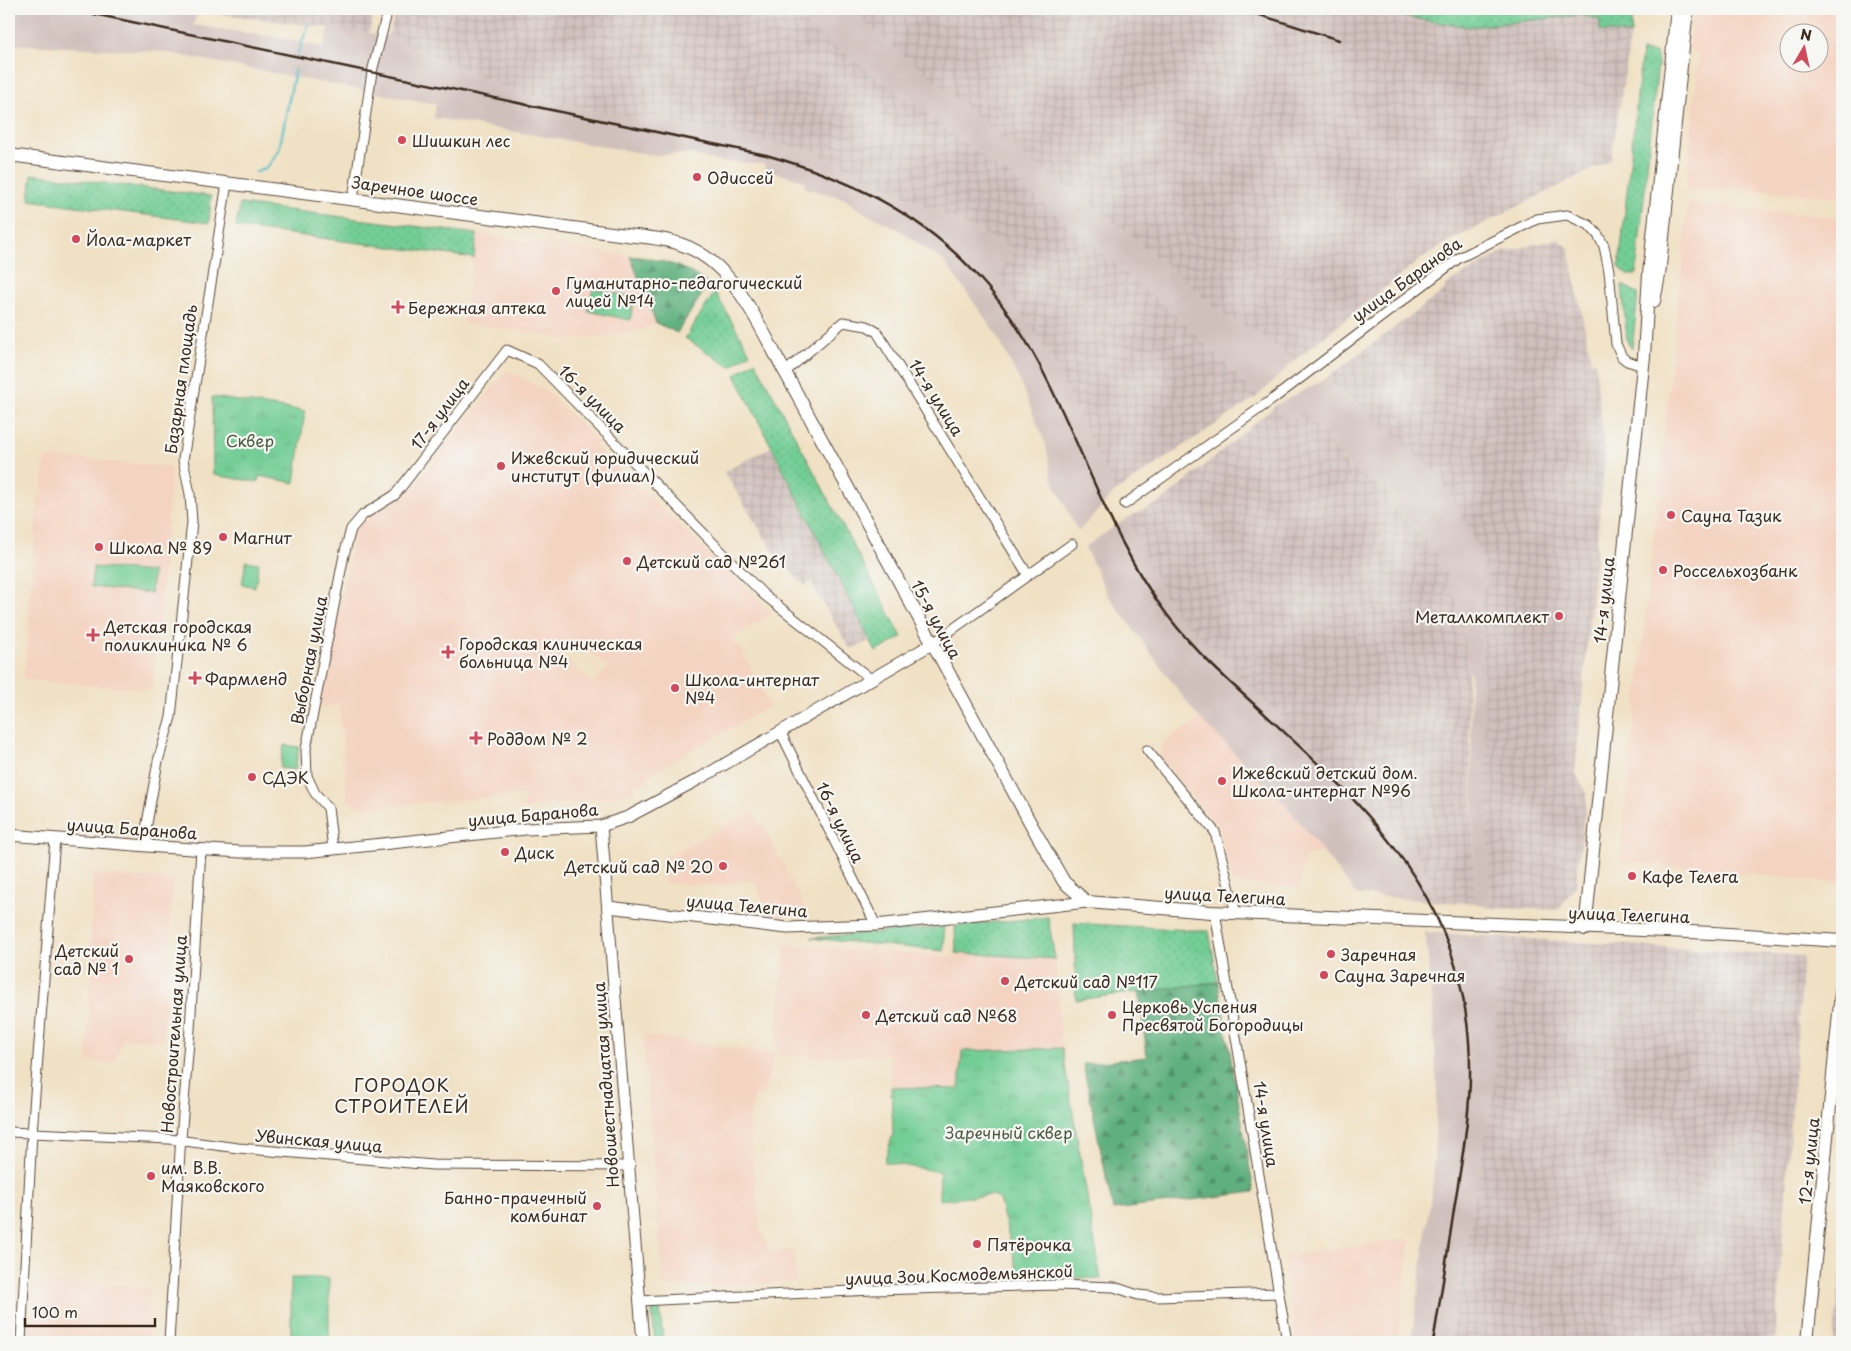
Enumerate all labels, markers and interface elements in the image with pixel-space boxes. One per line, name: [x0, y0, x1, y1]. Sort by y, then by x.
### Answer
north arrow: [1778, 22, 1828, 72]
text: N: [1799, 23, 1813, 46]
place label: Шишкин лес: [412, 128, 510, 152]
marker: Шишкин лес: [396, 134, 408, 146]
place label: Одиссей: [707, 165, 774, 189]
street label: Заречное шоссе: [350, 169, 480, 211]
marker: Одиссей: [691, 171, 703, 183]
place label: Йола-маркет: [86, 227, 191, 251]
street label: улица Баранова: [1346, 231, 1466, 327]
marker: Йола-маркет: [70, 233, 82, 245]
place label: Гуманитарно-педагогический лицей №14: [565, 270, 802, 312]
marker: Гуманитарно-педагогический лицей №14: [550, 285, 562, 297]
place label: Бережная аптека: [408, 295, 546, 319]
marker: Бережная аптека: [392, 301, 404, 313]
street label: Базарная площадь: [158, 303, 202, 455]
street label: 14-я улица: [904, 354, 970, 440]
street label: 16-я улица: [554, 359, 632, 437]
street label: 17-я улица: [404, 372, 474, 454]
park label: Сквер: [226, 428, 274, 452]
place label: Ижевский юридический институт (филиал): [511, 445, 699, 487]
marker: Ижевский юридический институт (филиал): [495, 460, 507, 472]
place label: Сауна Тазик: [1681, 503, 1782, 527]
marker: Сауна Тазик: [1665, 509, 1677, 521]
place label: Магнит: [233, 525, 293, 549]
marker: Магнит: [217, 531, 229, 543]
place label: Школа № 89: [109, 535, 212, 559]
marker: Школа № 89: [93, 541, 105, 553]
place label: Детский сад №261: [636, 549, 786, 573]
marker: Детский сад №261: [621, 555, 633, 567]
street label: 14-я улица: [1587, 556, 1619, 644]
place label: Россельхозбанк: [1673, 558, 1798, 582]
marker: Россельхозбанк: [1657, 564, 1669, 576]
street label: 15-я улица: [906, 575, 968, 663]
street label: Выборная улица: [284, 594, 332, 726]
place label: Металлкомплект: [1415, 604, 1549, 628]
marker: Металлкомплект: [1553, 610, 1565, 622]
place label: Детская городская поликлиника № 6: [103, 614, 252, 656]
marker: Детская городская поликлиника № 6: [86, 628, 100, 642]
place label: Городская клиническая больница №4: [459, 631, 643, 673]
marker: Городская клиническая больница №4: [441, 645, 455, 659]
place label: Фармленд: [205, 666, 287, 690]
place label: Школа-интернат №4: [685, 667, 820, 709]
marker: Фармленд: [189, 672, 201, 684]
marker: Школа-интернат №4: [669, 682, 681, 694]
place label: Роддом № 2: [487, 726, 588, 750]
marker: Роддом № 2: [469, 731, 483, 745]
place label: Ижевский детский дом. Школа-интернат №96: [1232, 760, 1418, 802]
place label: СДЭК: [262, 765, 309, 789]
marker: СДЭК: [246, 771, 258, 783]
marker: Ижевский детский дом. Школа-интернат №96: [1216, 775, 1228, 787]
street label: 16-я улица: [811, 777, 871, 867]
street label: улица Баранова: [467, 796, 599, 832]
street label: улица Баранова: [66, 811, 198, 845]
place label: Диск: [514, 840, 555, 864]
marker: Диск: [499, 846, 511, 858]
place label: Детский сад № 20: [563, 854, 713, 878]
marker: Детский сад № 20: [717, 860, 729, 872]
place label: Кафе Телега: [1642, 864, 1738, 888]
marker: Кафе Телега: [1626, 870, 1638, 882]
street label: улица Телегина: [1164, 880, 1286, 910]
street label: улица Телегина: [685, 888, 809, 922]
street label: улица Телегина: [1568, 900, 1690, 928]
street label: Новостроительная улица: [154, 934, 192, 1134]
place label: Детский сад № 1: [54, 938, 119, 980]
place label: Заречная: [1341, 942, 1416, 966]
marker: Заречная: [1325, 948, 1337, 960]
marker: Детский сад № 1: [123, 953, 135, 965]
place label: Сауна Заречная: [1334, 963, 1465, 987]
place label: Детский сад №117: [1014, 969, 1158, 993]
marker: Сауна Заречная: [1318, 969, 1330, 981]
marker: Детский сад №117: [999, 975, 1011, 987]
street label: Новошестнадцатая улица: [586, 981, 624, 1189]
place label: Церковь Успения Пресвятой Богородицы: [1122, 994, 1303, 1036]
place label: Детский сад №68: [875, 1003, 1017, 1027]
marker: Детский сад №68: [860, 1009, 872, 1021]
marker: Церковь Успения Пресвятой Богородицы: [1106, 1009, 1118, 1021]
district label: ГОРОДОК СТРОИТЕЛЕЙ: [334, 1071, 470, 1119]
street label: 14-я улица: [1248, 1079, 1286, 1169]
street label: 12-я улица: [1791, 1116, 1825, 1206]
park label: Заречный сквер: [945, 1120, 1073, 1144]
street label: Увинская улица: [255, 1123, 383, 1157]
place label: им. В.В. Маяковского: [161, 1155, 264, 1197]
marker: им. В.В. Маяковского: [145, 1170, 157, 1182]
place label: Банно-прачечный комбинат: [444, 1185, 588, 1227]
marker: Банно-прачечный комбинат: [591, 1200, 603, 1212]
place label: Пятёрочка: [987, 1232, 1072, 1256]
marker: Пятёрочка: [971, 1238, 983, 1250]
street label: улица Зои Космодемьянской: [845, 1258, 1073, 1290]
scale bar: [25, 1296, 155, 1328]
text: 100 m: [32, 1300, 78, 1323]

